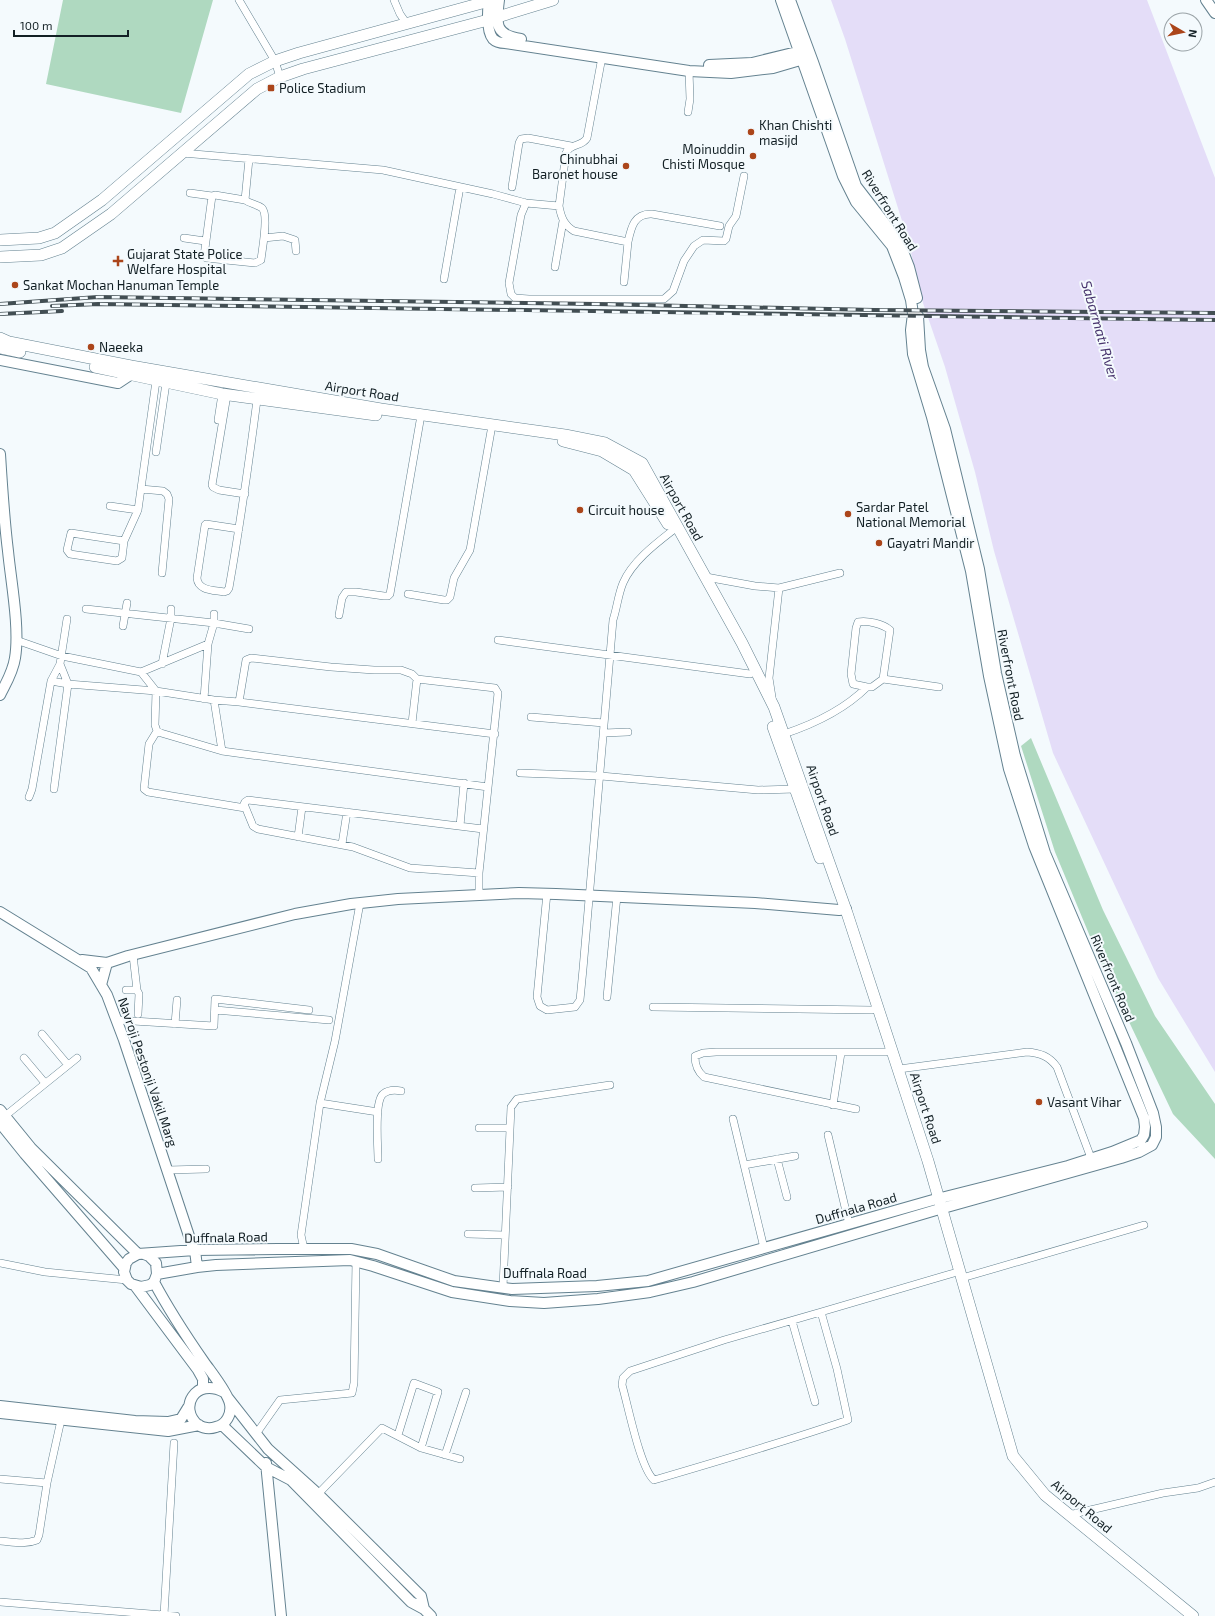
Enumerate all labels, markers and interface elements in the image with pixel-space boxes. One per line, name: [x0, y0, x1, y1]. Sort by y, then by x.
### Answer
scale bar: [14, 12, 128, 38]
north arrow: [1163, 12, 1203, 52]
text: 100 m: [20, 18, 52, 32]
text: N: [1186, 29, 1200, 39]
place label: Police Stadium: [279, 80, 366, 96]
marker: Police Stadium: [266, 83, 276, 93]
place label: Khan Chishti masijd: [759, 117, 832, 148]
marker: Khan Chishti masijd: [746, 127, 756, 137]
place label: Moinuddin Chisti Mosque: [662, 141, 745, 172]
place label: Chinubhai Baronet house: [532, 151, 618, 182]
marker: Moinuddin Chisti Mosque: [748, 151, 758, 161]
marker: Chinubhai Baronet house: [621, 161, 631, 171]
street label: Riverfront Road: [859, 166, 921, 254]
place label: Gujarat State Police Welfare Hospital: [127, 246, 243, 277]
marker: Gujarat State Police Welfare Hospital: [112, 255, 124, 267]
place label: Sankat Mochan Hanuman Temple: [23, 277, 219, 293]
water label: Sabarmati River: [1078, 278, 1123, 382]
marker: Sankat Mochan Hanuman Temple: [10, 280, 20, 290]
place label: Naeeka: [99, 339, 143, 355]
marker: Naeeka: [86, 342, 96, 352]
street label: Airport Road: [324, 377, 400, 405]
street label: Airport Road: [657, 471, 707, 543]
place label: Sardar Patel National Memorial: [856, 499, 966, 530]
place label: Circuit house: [588, 502, 664, 518]
marker: Circuit house: [575, 505, 585, 515]
marker: Sardar Patel National Memorial: [843, 509, 853, 519]
place label: Gayatri Mandir: [887, 535, 975, 551]
marker: Gayatri Mandir: [874, 538, 884, 548]
street label: Riverfront Road: [994, 628, 1028, 722]
street label: Airport Road: [803, 762, 843, 838]
street label: Riverfront Road: [1087, 932, 1139, 1024]
street label: Navroji Pestonji Vakil Marg: [115, 995, 181, 1149]
street label: Airport Road: [907, 1070, 945, 1146]
place label: Vasant Vihar: [1047, 1094, 1122, 1110]
marker: Vasant Vihar: [1034, 1097, 1044, 1107]
street label: Duffnala Road: [814, 1189, 898, 1227]
street label: Duffnala Road: [184, 1228, 268, 1246]
street label: Duffnala Road: [503, 1265, 587, 1281]
street label: Airport Road: [1048, 1476, 1116, 1536]

